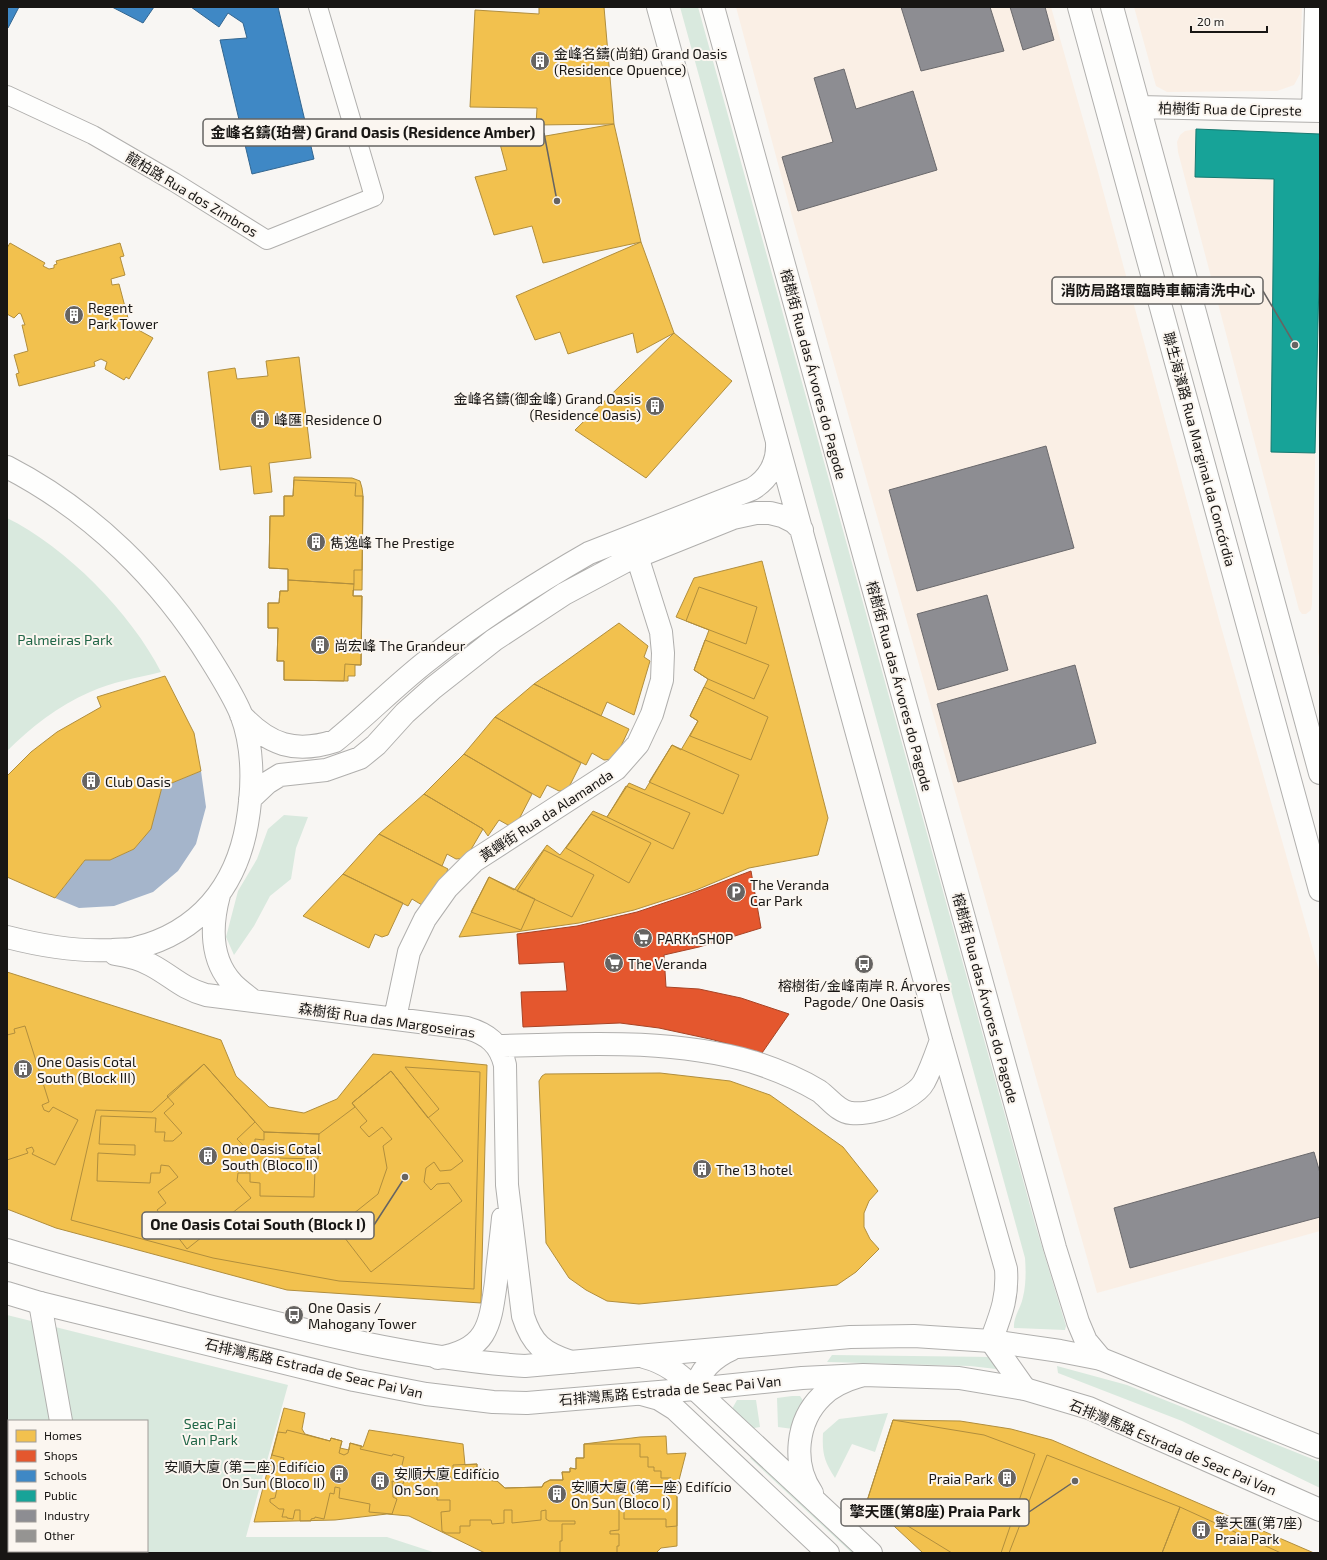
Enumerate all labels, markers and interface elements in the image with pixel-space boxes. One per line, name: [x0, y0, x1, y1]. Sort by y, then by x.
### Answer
scale bar: [1191, 8, 1267, 34]
text: 20 m: [1197, 14, 1224, 28]
place label: 金峰名鑄(尚鉑) Grand Oasis (Residence Opuence): [554, 45, 727, 78]
building icon: 金峰名鑄(尚鉑) Grand Oasis (Residence Opuence): [529, 50, 551, 72]
street label: 柏樹街 Rua de Cipreste: [1158, 99, 1302, 119]
callout: 金峰名鑄(珀譽) Grand Oasis (Residence Amber): [203, 119, 544, 146]
text: 金峰名鑄(珀譽) Grand Oasis (Residence Amber): [211, 123, 535, 141]
street label: 龍柏路 Rua dos Zimbros: [123, 148, 261, 240]
street label: 榕樹街 Rua das Árvores do Pagode: [778, 267, 850, 481]
callout: 消防局路環臨時車輛清洗中心: [1052, 277, 1263, 304]
text: 消防局路環臨時車輛清洗中心: [1060, 281, 1256, 299]
place label: Regent Park Tower: [88, 299, 159, 332]
building icon: Regent Park Tower: [63, 304, 85, 326]
street label: 聯生海濱路 Rua Marginal da Concórdia: [1160, 330, 1240, 568]
place label: 金峰名鑄(御金峰) Grand Oasis (Residence Oasis): [454, 390, 641, 423]
building icon: 金峰名鑄(御金峰) Grand Oasis (Residence Oasis): [644, 395, 666, 417]
building icon: 峰匯 Residence O: [249, 408, 271, 430]
place label: 峰匯 Residence O: [274, 411, 382, 428]
building icon: 雋逸峰 The Prestige: [305, 531, 327, 553]
place label: 雋逸峰 The Prestige: [330, 534, 454, 551]
street label: 榕樹街 Rua das Árvores do Pagode: [864, 579, 936, 793]
park label: Palmeiras Park: [17, 631, 113, 648]
building icon: 尚宏峰 The Grandeur: [309, 634, 331, 656]
place label: 尚宏峰 The Grandeur: [334, 637, 466, 654]
street label: 黃蟬街 Rua da Alamanda: [476, 766, 616, 864]
building icon: Club Oasis: [80, 770, 102, 792]
place label: Club Oasis: [105, 773, 171, 790]
place label: The Veranda Car Park: [750, 876, 829, 909]
parking icon: The Veranda Car Park: [725, 881, 747, 903]
street label: 榕樹街 Rua das Árvores do Pagode: [950, 891, 1022, 1105]
supermarket icon: PARKnSHOP: [632, 927, 654, 949]
place label: PARKnSHOP: [657, 930, 733, 947]
supermarket icon: The Veranda: [603, 952, 625, 974]
bus stop icon: 榕樹街/金峰南岸 R. Árvores Pagode/ One Oasis: [853, 953, 875, 975]
place label: The Veranda: [628, 955, 707, 972]
place label: 榕樹街/金峰南岸 R. Árvores Pagode/ One Oasis: [778, 977, 950, 1010]
street label: 森樹街 Rua das Margoseiras: [298, 999, 476, 1041]
place label: One Oasis Cotal South (Block III): [37, 1053, 137, 1086]
building icon: One Oasis Cotal South (Block III): [12, 1058, 34, 1080]
place label: One Oasis Cotal South (Bloco II): [222, 1140, 322, 1173]
building icon: One Oasis Cotal South (Bloco II): [197, 1145, 219, 1167]
building icon: The 13 hotel: [691, 1158, 713, 1180]
place label: The 13 hotel: [716, 1161, 793, 1178]
callout: One Oasis Cotai South (Block I): [142, 1212, 374, 1239]
text: One Oasis Cotai South (Block I): [150, 1215, 366, 1233]
place label: One Oasis / Mahogany Tower: [308, 1299, 417, 1332]
bus stop icon: One Oasis / Mahogany Tower: [283, 1304, 305, 1326]
street label: 石排灣馬路 Estrada de Seac Pai Van: [203, 1335, 425, 1401]
street label: 石排灣馬路 Estrada de Seac Pai Van: [558, 1372, 782, 1408]
street label: 石排灣馬路 Estrada de Seac Pai Van: [1067, 1396, 1279, 1498]
park label: Seac Pai Van Park: [182, 1415, 238, 1448]
legend: [8, 1420, 148, 1552]
text: Homes: [44, 1428, 82, 1442]
text: Shops: [44, 1448, 78, 1462]
place label: 安順大廈 (第二座) Edifício On Sun (Bloco II): [164, 1458, 325, 1491]
building icon: 安順大廈 (第二座) Edifício On Sun (Bloco II): [328, 1463, 350, 1485]
place label: 安順大廈 Edifício On Son: [394, 1465, 500, 1498]
building icon: Praia Park: [996, 1467, 1018, 1489]
text: Schools: [44, 1468, 87, 1482]
building icon: 安順大廈 Edifício On Son: [369, 1470, 391, 1492]
place label: Praia Park: [929, 1470, 993, 1487]
place label: 安順大廈 (第一座) Edifício On Sun (Bloco I): [571, 1478, 732, 1511]
building icon: 安順大廈 (第一座) Edifício On Sun (Bloco I): [546, 1483, 568, 1505]
text: Public: [44, 1488, 77, 1502]
callout: 擎天匯(第8座) Praia Park: [841, 1499, 1029, 1526]
text: 擎天匯(第8座) Praia Park: [849, 1502, 1021, 1520]
text: Industry: [44, 1508, 90, 1522]
place label: 擎天匯(第7座) Praia Park: [1215, 1514, 1302, 1547]
building icon: 擎天匯(第7座) Praia Park: [1190, 1519, 1212, 1541]
text: Other: [44, 1528, 75, 1542]

